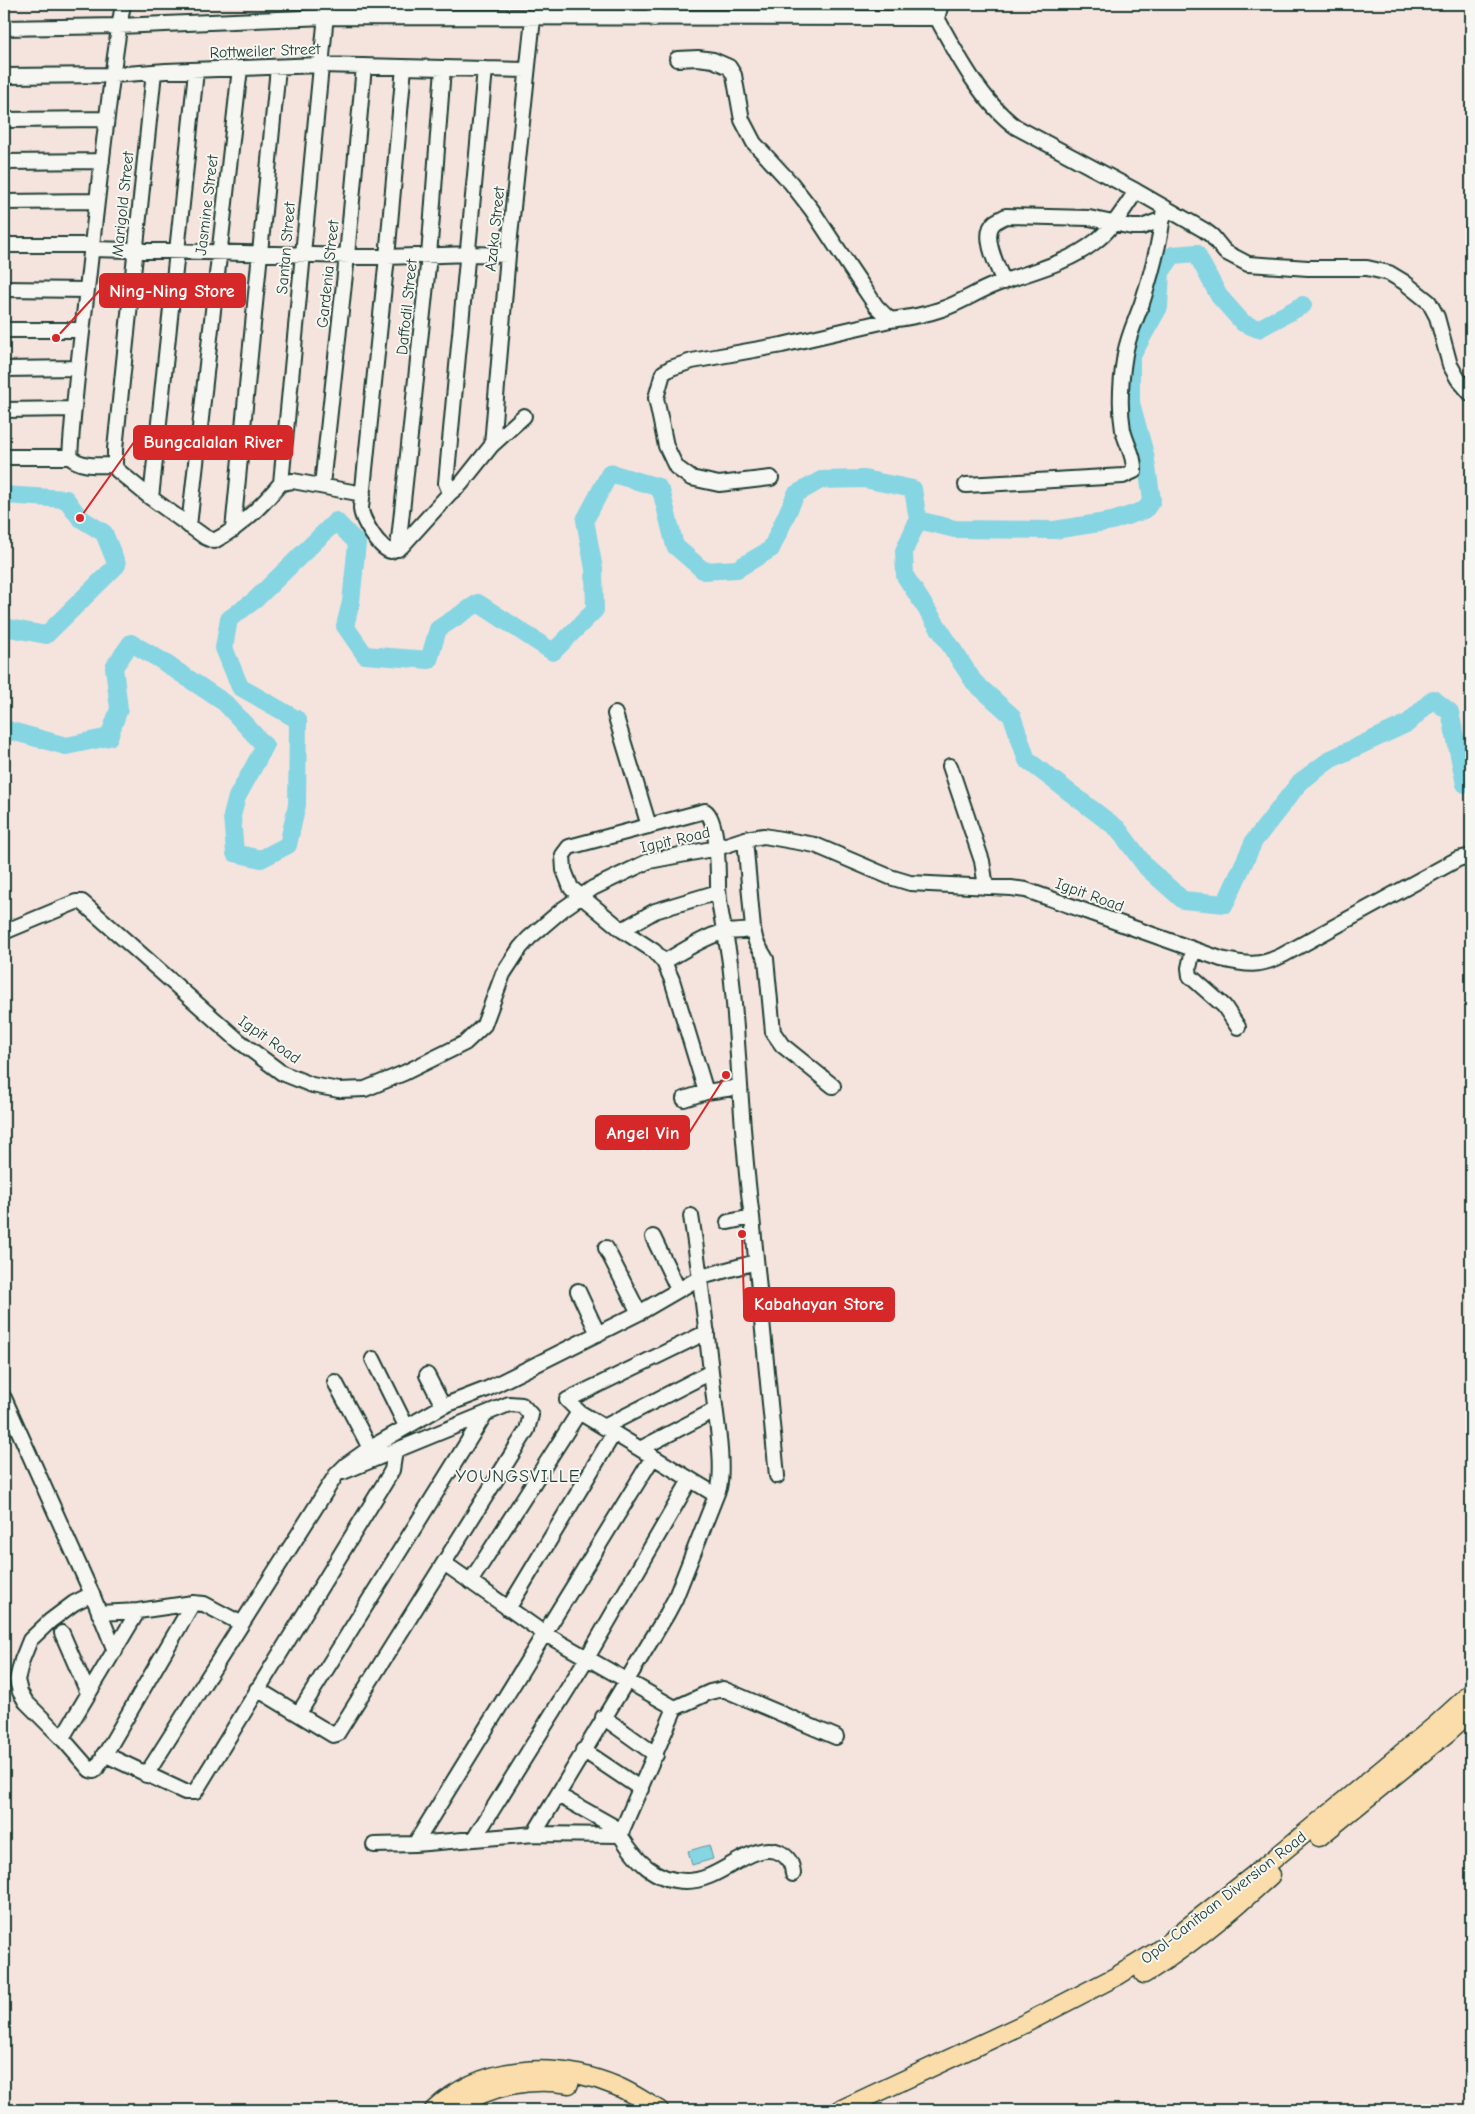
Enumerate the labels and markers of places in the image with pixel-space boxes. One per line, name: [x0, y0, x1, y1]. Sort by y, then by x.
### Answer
callout: Ning-Ning Store: [100, 274, 245, 307]
callout: Bungcalalan River: [134, 426, 292, 459]
callout: Angel Vin: [596, 1116, 689, 1149]
callout: Kabahayan Store: [744, 1288, 894, 1321]

